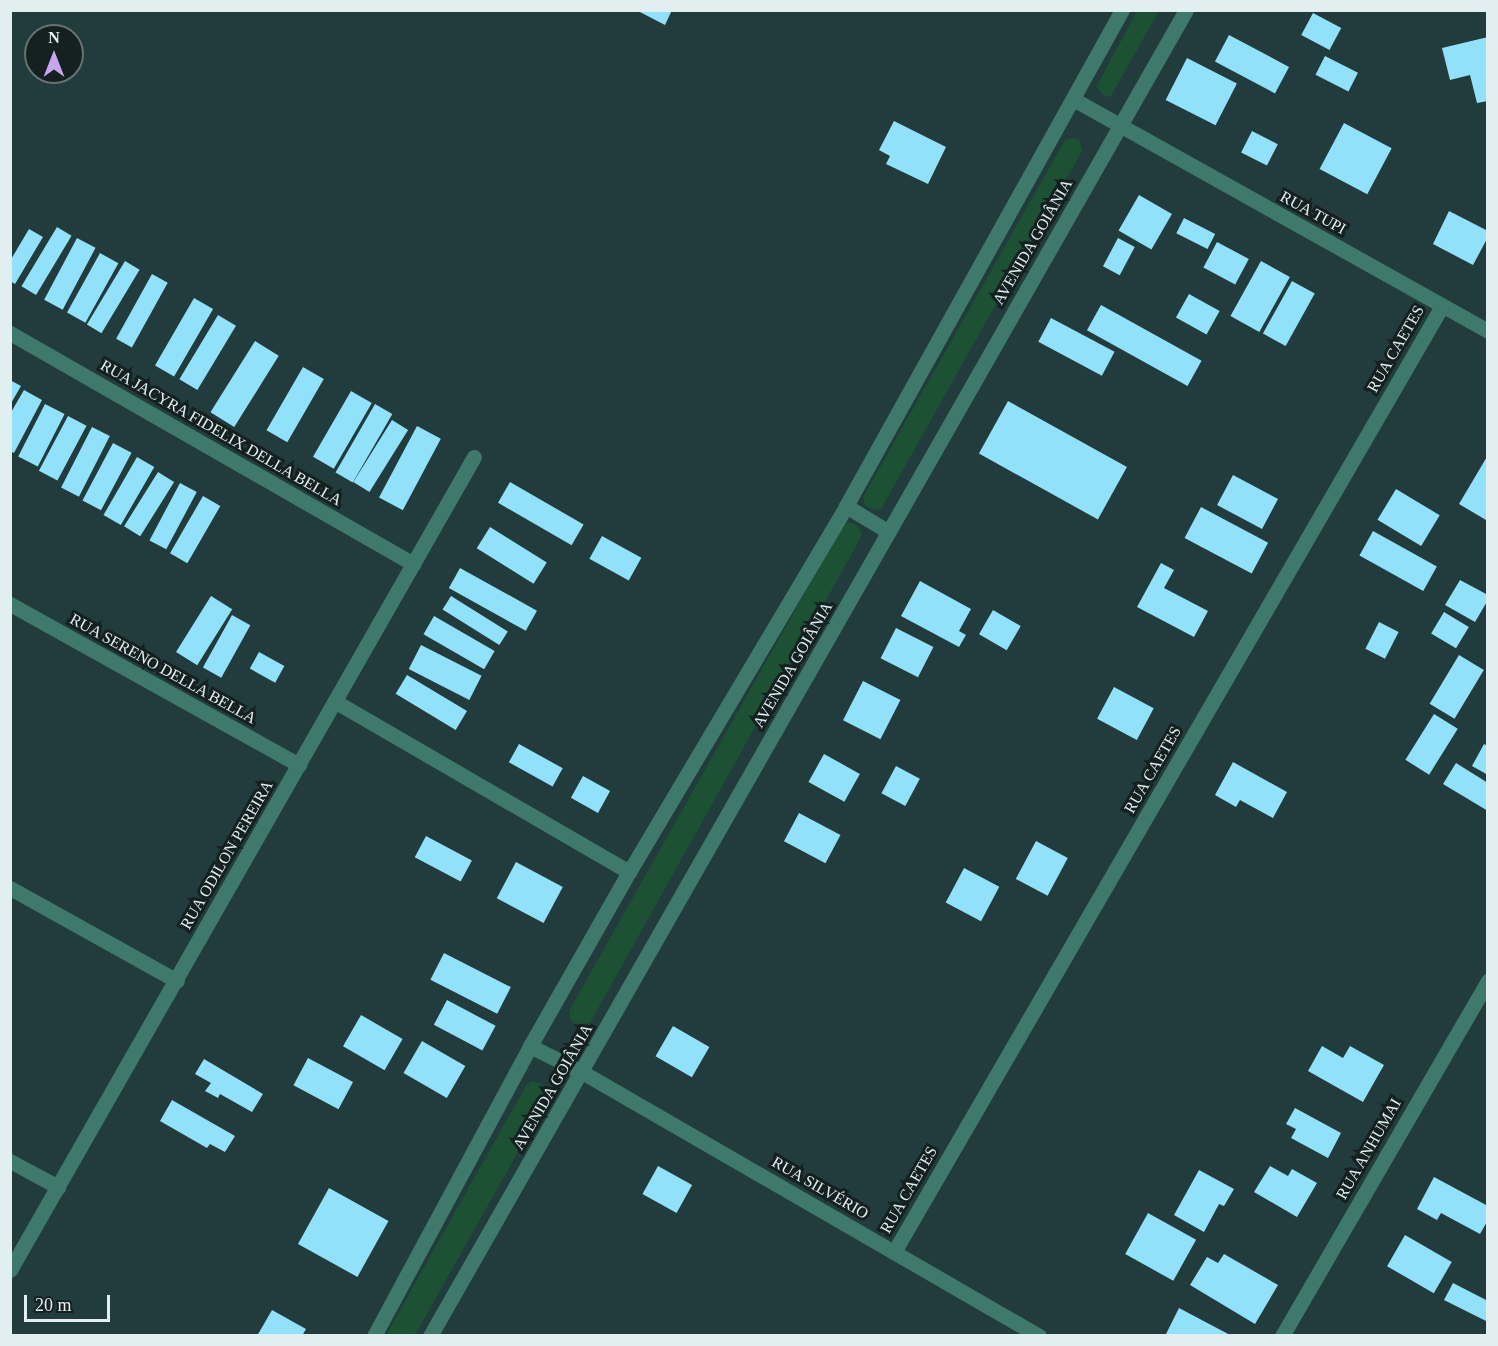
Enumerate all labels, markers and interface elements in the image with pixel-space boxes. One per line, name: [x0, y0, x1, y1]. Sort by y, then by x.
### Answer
north arrow: [24, 24, 84, 84]
text: N: [48, 29, 60, 46]
street label: AVENIDA GOIÂNIA: [989, 175, 1077, 309]
street label: RUA TUPI: [1276, 187, 1350, 239]
street label: RUA CAETES: [1363, 302, 1429, 396]
street label: RUA JACYRA FIDELIX DELLA BELLA: [96, 355, 346, 511]
street label: AVENIDA GOIÂNIA: [749, 598, 837, 732]
street label: RUA SERENO DELLA BELLA: [66, 609, 260, 729]
street label: RUA CAETES: [1120, 723, 1186, 817]
street label: RUA ODILON PEREIRA: [176, 777, 278, 933]
street label: AVENIDA GOIÂNIA: [509, 1020, 597, 1154]
street label: RUA ANHUMAI: [1332, 1094, 1406, 1204]
street label: RUA CAETES: [876, 1143, 942, 1237]
street label: RUA SILVÉRIO: [768, 1152, 872, 1224]
scale bar: [27, 1283, 112, 1321]
text: 20 m: [35, 1295, 72, 1315]

